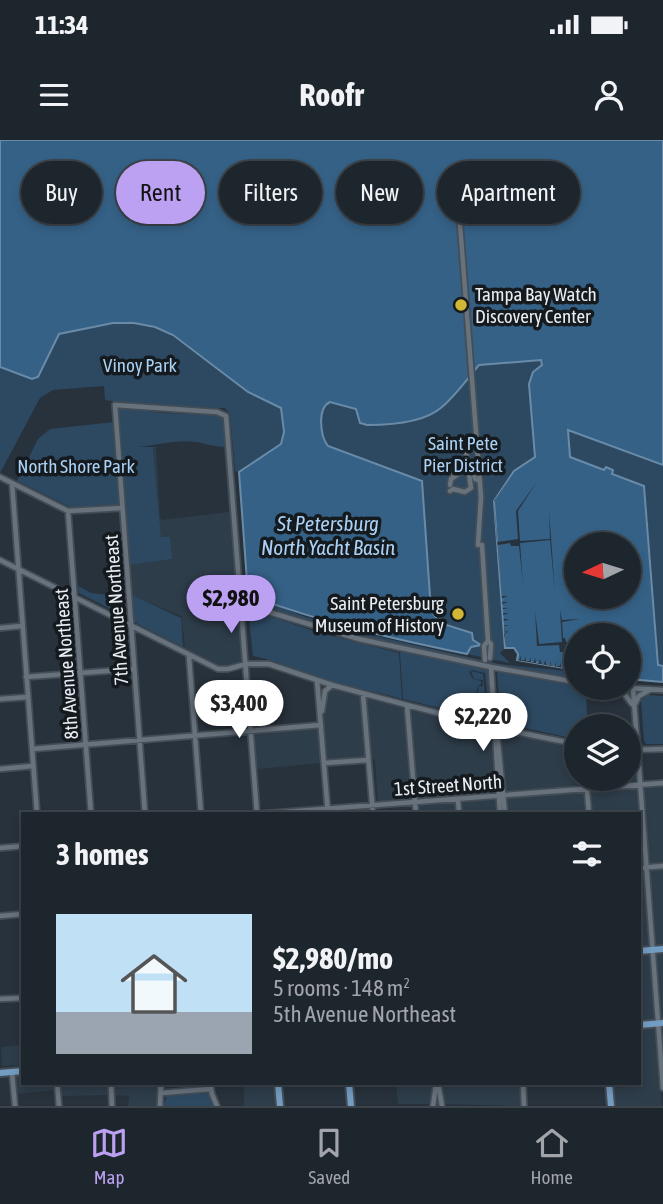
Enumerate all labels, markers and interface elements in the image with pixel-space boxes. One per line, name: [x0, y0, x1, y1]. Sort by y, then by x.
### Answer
text: 11:34: [35, 10, 89, 40]
icon: menu: [35, 76, 73, 114]
text: Roofr: [299, 76, 364, 113]
icon: person: [590, 76, 628, 114]
chip: Buy: [21, 161, 102, 224]
chip: Rent: [116, 161, 205, 224]
chip: Filters: [219, 161, 322, 224]
chip: New: [336, 161, 423, 224]
chip: Apartment: [437, 161, 580, 224]
place label: Tampa Bay Watch Discovery Center: [475, 283, 597, 327]
marker: Tampa Bay Watch Discovery Center: [453, 297, 469, 313]
park label: Vinoy Park: [103, 354, 178, 376]
park label: Saint Pete Pier District: [423, 432, 503, 476]
park label: North Shore Park: [17, 455, 135, 477]
water label: St Petersburg North Yacht Basin: [261, 511, 395, 559]
north arrow: [564, 532, 640, 609]
map controls: [564, 532, 641, 791]
street label: 7th Avenue Northeast: [100, 534, 132, 686]
pin: $2,980: [174, 575, 288, 635]
text: $2,980: [203, 585, 260, 611]
street label: 8th Avenue Northeast: [50, 588, 82, 740]
place label: Saint Petersburg Museum of History: [315, 592, 445, 636]
marker: Saint Petersburg Museum of History: [450, 606, 466, 622]
button: locate: [564, 623, 641, 700]
pin: $3,400: [182, 680, 296, 740]
text: $3,400: [211, 690, 268, 716]
pin: $2,220: [426, 694, 540, 753]
text: $2,220: [455, 703, 512, 729]
button: layers: [564, 714, 641, 791]
street label: 1st Street North: [393, 770, 503, 800]
icon: filters: [568, 835, 606, 873]
text: 3 homes: [56, 837, 149, 871]
text: $2,980/mo: [273, 941, 393, 975]
icon: home: [112, 942, 196, 1026]
text: 5 rooms · 148 m²: [273, 975, 410, 1001]
text: 5th Avenue Northeast: [273, 1001, 456, 1027]
tab: Map: [90, 1124, 128, 1188]
tab: Saved: [308, 1124, 350, 1188]
tab: Home: [531, 1124, 573, 1188]

